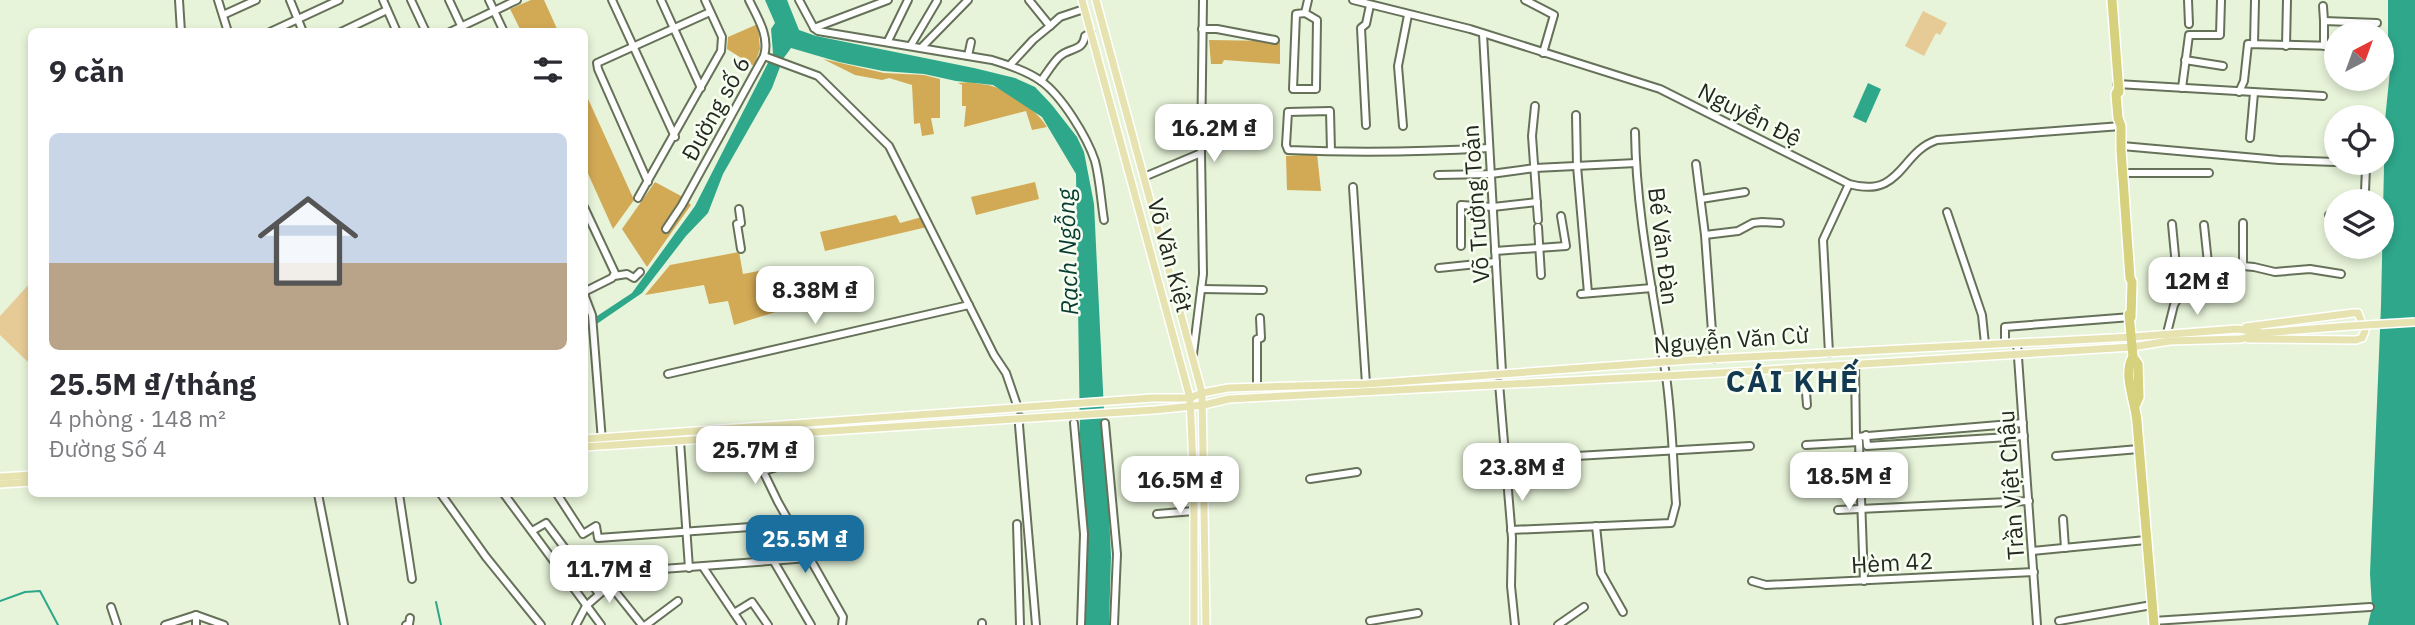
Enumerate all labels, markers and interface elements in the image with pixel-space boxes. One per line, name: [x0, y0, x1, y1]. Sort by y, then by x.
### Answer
north arrow: [2324, 21, 2394, 91]
map controls: [2324, 21, 2394, 259]
street label: Đường số 6: [674, 50, 756, 166]
text: 9 căn: [49, 51, 125, 90]
icon: filters: [529, 51, 567, 89]
street label: Nguyễn Đệ: [1693, 75, 1807, 153]
pin: 16.2M ₫: [1149, 104, 1279, 164]
button: locate: [2324, 105, 2394, 175]
text: 16.2M ₫: [1171, 112, 1257, 142]
street label: Võ Trường Toản: [1455, 124, 1495, 284]
icon: home: [245, 178, 371, 304]
water label: Rạch Ngỗng: [1049, 186, 1085, 316]
street label: Bế Văn Đàn: [1642, 186, 1686, 306]
button: layers: [2324, 189, 2394, 259]
street label: Võ Văn Kiệt: [1141, 195, 1201, 315]
pin: 12M ₫: [2148, 258, 2246, 317]
text: 12M ₫: [2164, 265, 2230, 295]
pin: 8.38M ₫: [750, 266, 880, 326]
text: 8.38M ₫: [772, 274, 858, 304]
street label: Nguyễn Văn Cừ: [1652, 319, 1810, 359]
district label: CÁI KHẾ: [1726, 358, 1860, 400]
text: 25.5M ₫/tháng: [49, 364, 256, 403]
text: 4 phòng · 148 m²: [49, 403, 226, 433]
street label: Trần Việt Châu: [1990, 409, 2030, 561]
pin: 25.7M ₫: [690, 426, 820, 486]
text: Đường Số 4: [49, 433, 167, 463]
text: 25.7M ₫: [712, 434, 798, 464]
pin: 23.8M ₫: [1457, 444, 1587, 503]
text: 23.8M ₫: [1479, 451, 1565, 481]
pin: 18.5M ₫: [1784, 452, 1914, 512]
pin: 16.5M ₫: [1115, 456, 1245, 516]
text: 18.5M ₫: [1806, 460, 1892, 490]
text: 16.5M ₫: [1137, 464, 1223, 494]
pin: 25.5M ₫: [740, 516, 870, 575]
text: 25.5M ₫: [762, 523, 848, 553]
street label: Hèm 42: [1850, 545, 1934, 579]
pin: 11.7M ₫: [544, 546, 674, 605]
text: 11.7M ₫: [566, 553, 652, 583]

